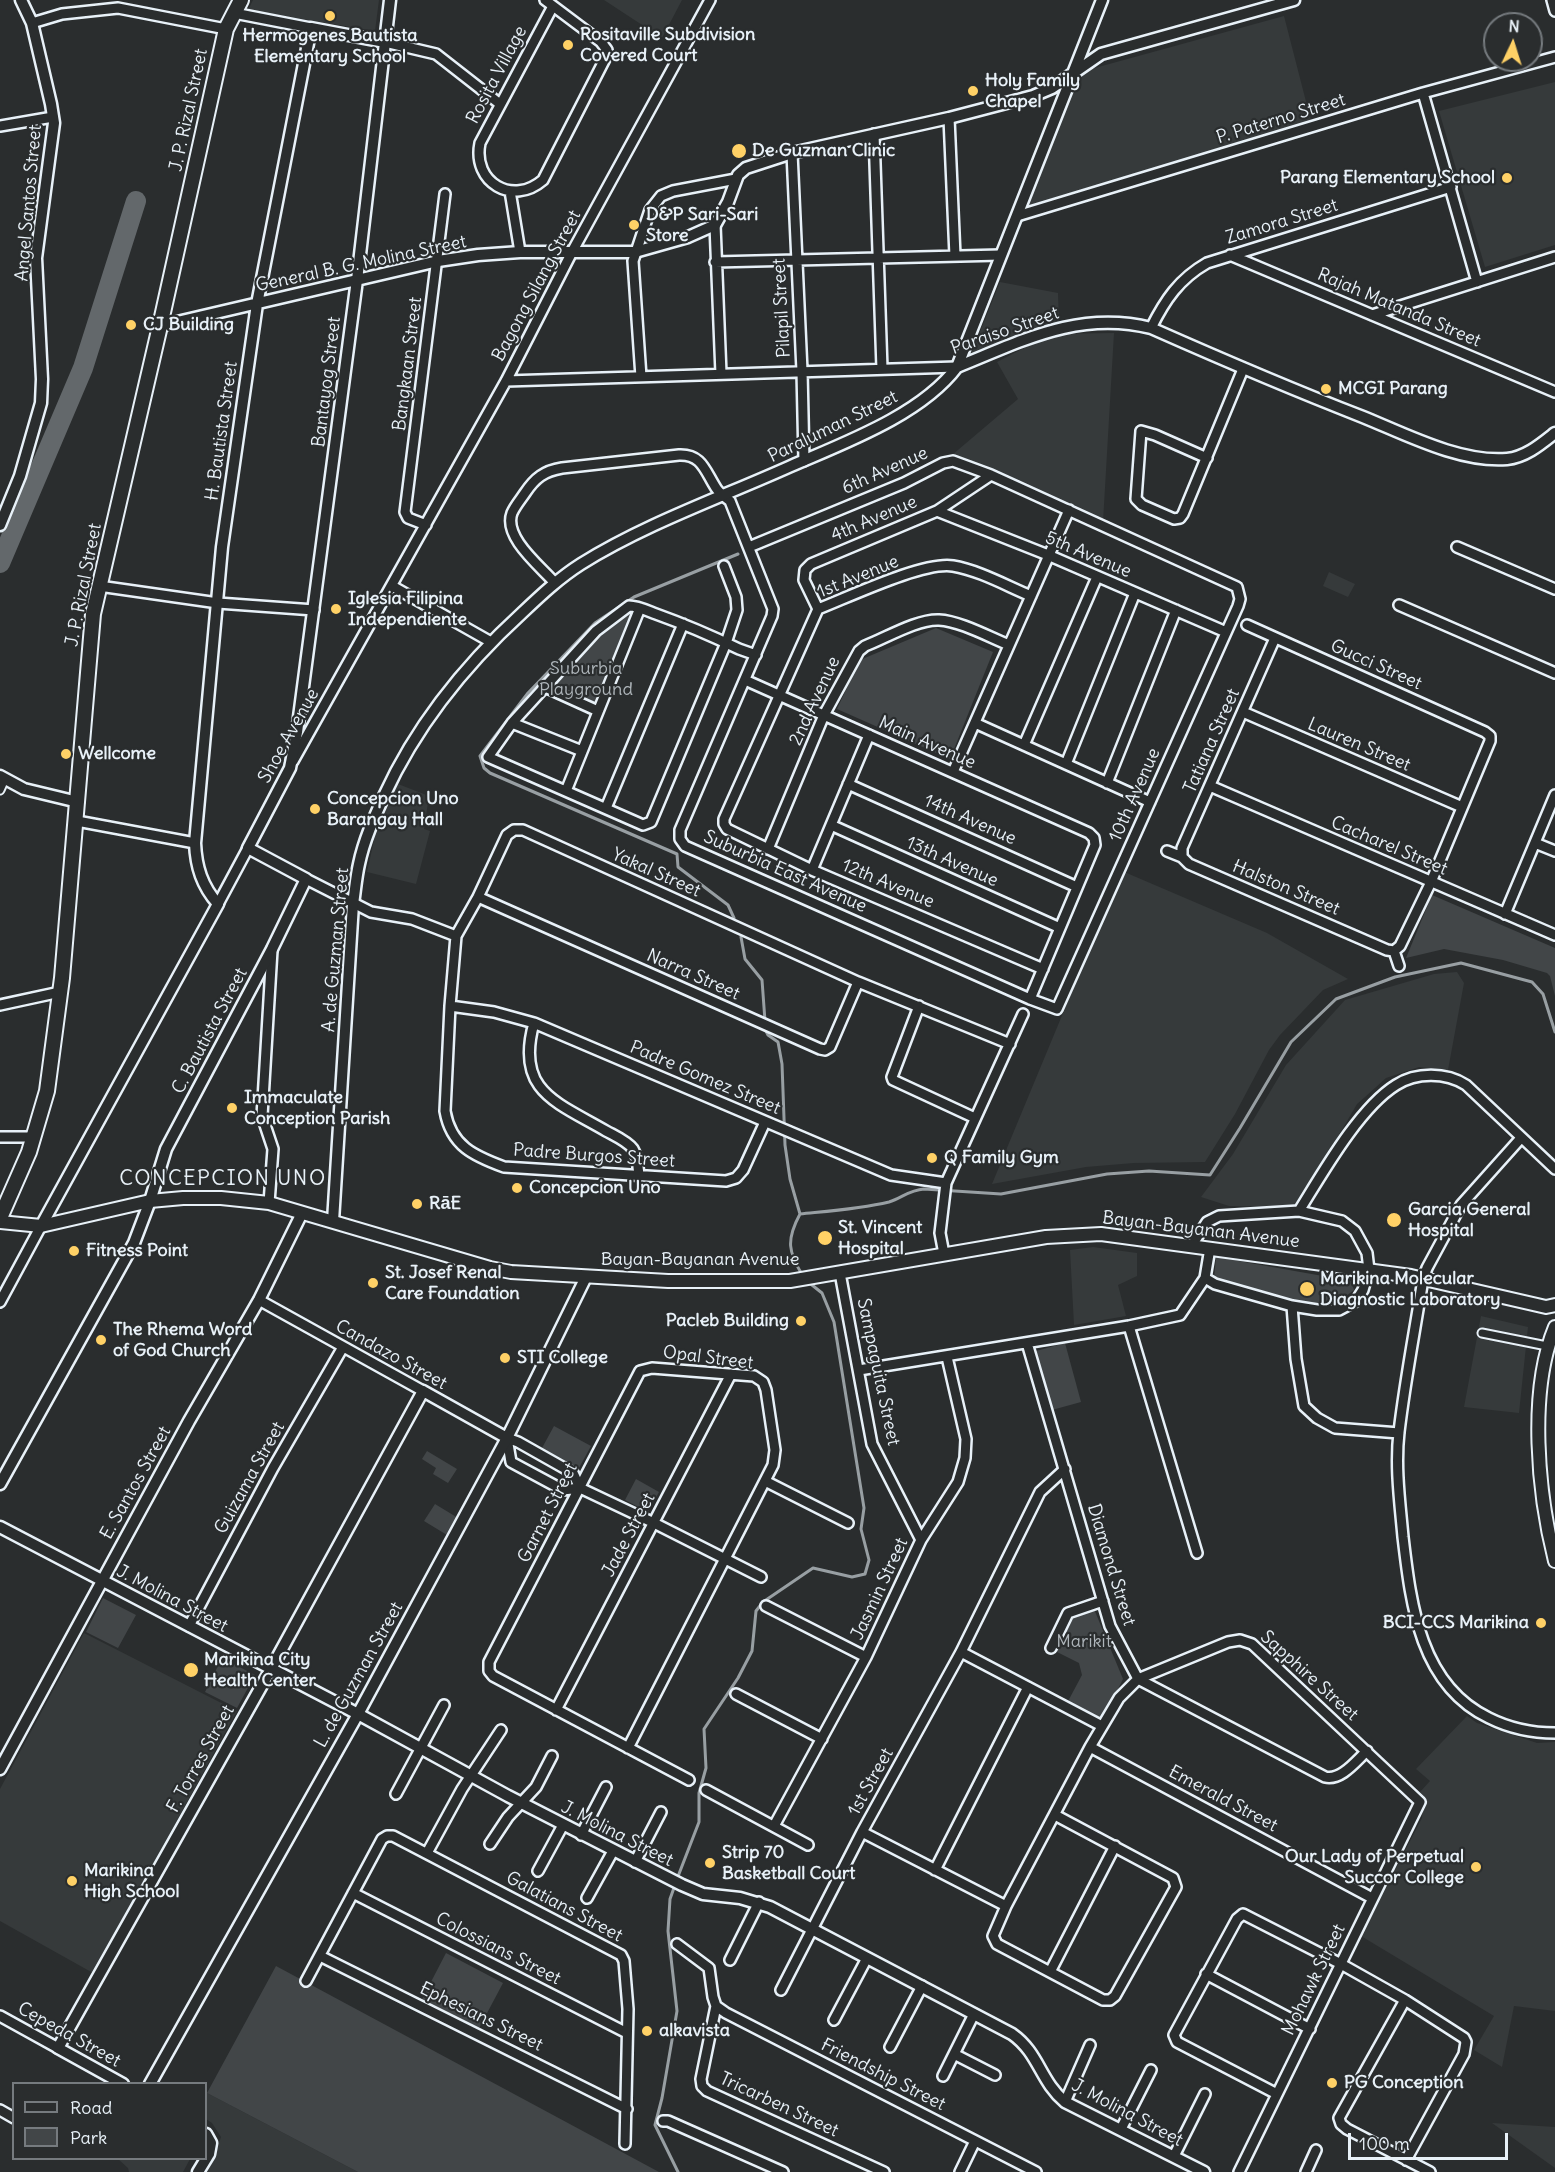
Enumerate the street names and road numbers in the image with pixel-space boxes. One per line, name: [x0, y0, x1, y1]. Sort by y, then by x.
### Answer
street label: Rosita Village: [462, 22, 532, 128]
street label: J. P. Rizal Street: [165, 47, 213, 173]
street label: P. Paterno Street: [1214, 89, 1348, 149]
street label: Angel Santos Street: [11, 124, 47, 282]
street label: Zamora Street: [1223, 195, 1341, 249]
street label: Bagong Silang Street: [488, 207, 586, 365]
street label: General B. G. Molina Street: [254, 231, 468, 297]
street label: Pilapil Street: [769, 258, 795, 358]
street label: Rajah Matanda Street: [1314, 264, 1484, 352]
street label: Bangkaan Street: [389, 296, 427, 432]
street label: Paraiso Street: [948, 302, 1062, 360]
street label: Bantayog Street: [308, 316, 346, 448]
street label: H. Bautista Street: [202, 360, 242, 502]
street label: Paraluman Street: [765, 386, 901, 468]
street label: 6th Avenue: [839, 443, 931, 499]
street label: 4th Avenue: [828, 491, 920, 547]
street label: J. P. Rizal Street: [61, 522, 107, 648]
street label: 5th Avenue: [1042, 527, 1134, 583]
street label: 1st Avenue: [814, 551, 902, 603]
street label: Gucci Street: [1327, 635, 1425, 695]
street label: 2nd Avenue: [785, 653, 845, 749]
street label: Shoe Avenue: [254, 685, 324, 787]
street label: Tatiana Street: [1179, 685, 1245, 797]
street label: Main Avenue: [875, 712, 979, 774]
street label: Lauren Street: [1304, 714, 1414, 776]
street label: 10th Avenue: [1105, 745, 1165, 845]
street label: 14th Avenue: [921, 790, 1019, 850]
street label: Cacharel Street: [1327, 812, 1451, 880]
street label: Suburbia East Avenue: [700, 826, 870, 918]
street label: 13th Avenue: [903, 832, 1001, 892]
street label: Yakal Street: [608, 844, 704, 902]
street label: 12th Avenue: [839, 855, 937, 913]
street label: Halston Street: [1229, 856, 1343, 920]
street label: A. de Guzman Street: [318, 867, 354, 1033]
street label: Narra Street: [643, 945, 743, 1005]
street label: C. Bautista Street: [168, 964, 252, 1098]
street label: Padre Gomez Street: [626, 1037, 784, 1119]
street label: Padre Burgos Street: [512, 1140, 676, 1172]
street label: Bayan-Bayanan Avenue: [1101, 1207, 1301, 1253]
street label: Bayan-Bayanan Avenue: [601, 1249, 799, 1271]
street label: Sampaguita Street: [852, 1296, 904, 1448]
street label: Candazo Street: [331, 1315, 451, 1395]
street label: Opal Street: [662, 1342, 754, 1374]
street label: Guizama Street: [210, 1418, 290, 1538]
street label: E. Santos Street: [96, 1423, 176, 1543]
street label: Garnet Street: [514, 1459, 582, 1567]
street label: Jade Street: [598, 1489, 660, 1581]
street label: Diamond Street: [1082, 1501, 1140, 1629]
street label: Jasmin Street: [847, 1535, 913, 1643]
street label: J. Molina Street: [113, 1561, 231, 1637]
street label: L. de Guzman Street: [310, 1598, 408, 1752]
street label: Sapphire Street: [1256, 1626, 1362, 1726]
street label: F. Torres Street: [163, 1702, 239, 1816]
street label: 1st Street: [844, 1745, 898, 1819]
street label: Emerald Street: [1165, 1761, 1281, 1837]
street label: J. Molina Street: [557, 1796, 677, 1872]
street label: Galatians Street: [502, 1867, 626, 1947]
street label: Colossians Street: [432, 1908, 564, 1990]
street label: Mohawk Street: [1278, 1921, 1350, 2039]
street label: Ephesians Street: [416, 1978, 546, 2056]
street label: Cepeda Street: [14, 1998, 124, 2072]
street label: Friendship Street: [817, 2034, 949, 2116]
street label: Tricarben Street: [716, 2068, 842, 2142]
street label: J. Molina Street: [1068, 2075, 1186, 2151]

